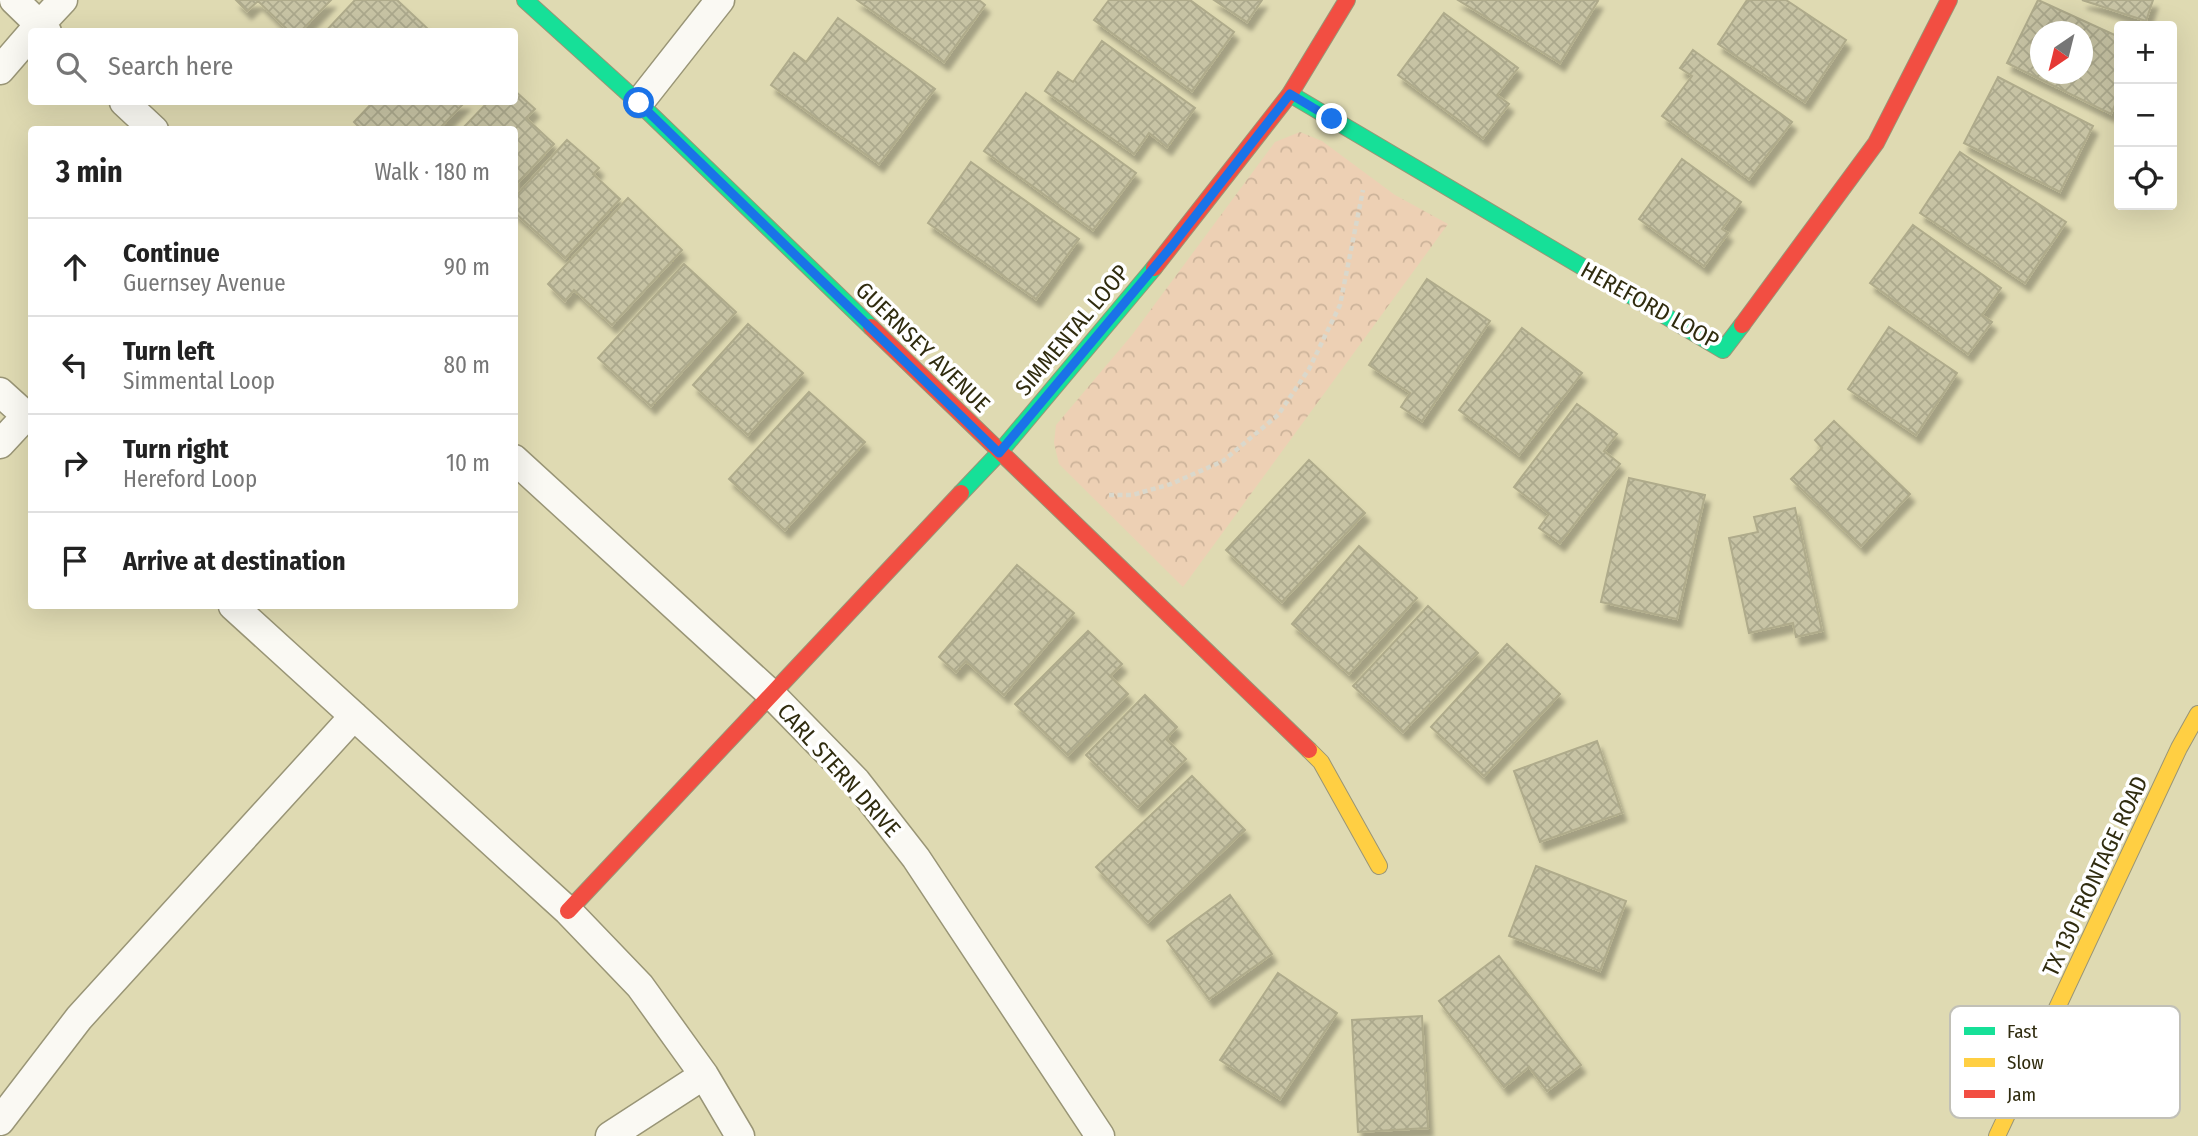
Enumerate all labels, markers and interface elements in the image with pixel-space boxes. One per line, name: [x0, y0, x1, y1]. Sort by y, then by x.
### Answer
north arrow: [2030, 21, 2093, 84]
map controls: [2114, 21, 2177, 210]
button: +: [2114, 21, 2177, 84]
search box: [28, 28, 518, 105]
icon: search: [52, 48, 90, 86]
text: Search here: [108, 51, 233, 82]
button: −: [2114, 84, 2177, 147]
route start: [623, 87, 654, 118]
route end: [1316, 103, 1347, 134]
button: locate: [2114, 147, 2177, 210]
text: 3 min: [56, 154, 123, 190]
text: Walk · 180 m: [374, 158, 490, 186]
text: Continue: [123, 238, 220, 269]
icon: ahead: [56, 248, 94, 286]
text: 90 m: [444, 253, 490, 281]
street label: HEREFORD LOOP: [1576, 256, 1724, 354]
street label: SIMMENTAL LOOP: [1009, 259, 1135, 401]
text: Guernsey Avenue: [123, 269, 286, 297]
street label: GUERNSEY AVENUE: [850, 276, 996, 418]
text: Turn left: [123, 336, 215, 367]
icon: left: [56, 346, 94, 384]
text: 80 m: [443, 351, 490, 379]
text: Simmental Loop: [123, 367, 275, 395]
text: Turn right: [123, 434, 229, 465]
icon: right: [56, 444, 94, 482]
text: 10 m: [446, 449, 490, 477]
text: Hereford Loop: [123, 465, 257, 493]
icon: arrive: [56, 542, 94, 580]
text: Arrive at destination: [123, 546, 346, 577]
street label: CARL STERN DRIVE: [772, 697, 906, 843]
street label: TX 130 FRONTAGE ROAD: [2036, 771, 2154, 981]
legend: [1950, 1006, 2180, 1118]
text: Fast: [2007, 1020, 2038, 1043]
text: Slow: [2007, 1051, 2044, 1074]
text: Jam: [2007, 1083, 2036, 1106]

